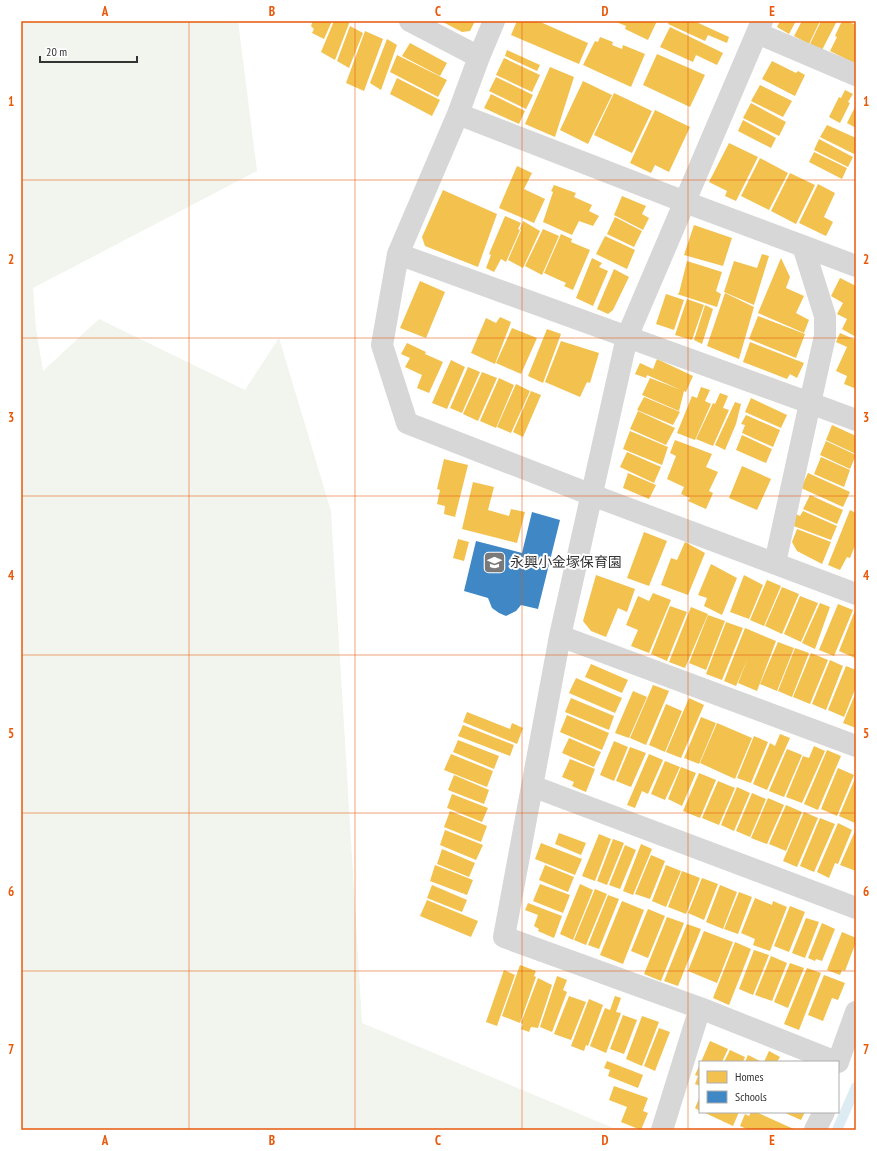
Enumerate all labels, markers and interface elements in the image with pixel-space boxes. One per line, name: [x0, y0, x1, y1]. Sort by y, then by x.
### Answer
text: A: [101, 3, 109, 20]
text: B: [269, 3, 275, 20]
text: C: [435, 3, 441, 20]
text: D: [602, 3, 609, 20]
text: E: [769, 3, 775, 20]
scale bar: [40, 38, 137, 64]
text: 20 m: [46, 44, 67, 59]
text: 1: [8, 93, 14, 110]
text: 1: [863, 93, 869, 110]
text: 2: [8, 251, 14, 268]
text: 2: [863, 251, 869, 268]
text: 3: [8, 409, 14, 426]
text: 3: [863, 409, 869, 426]
school or university icon: 永興小金塚保育園: [481, 549, 507, 575]
place label: 永興小金塚保育園: [510, 553, 622, 571]
text: 4: [8, 567, 15, 584]
text: 4: [863, 567, 870, 584]
text: 5: [8, 725, 14, 742]
text: 5: [863, 725, 869, 742]
text: 6: [8, 883, 14, 900]
text: 6: [863, 883, 869, 900]
text: 7: [8, 1041, 14, 1058]
text: 7: [863, 1041, 869, 1058]
legend: [699, 1061, 839, 1113]
text: Homes: [735, 1069, 763, 1084]
text: Schools: [735, 1089, 767, 1104]
text: A: [101, 1132, 109, 1149]
text: B: [269, 1132, 275, 1149]
text: C: [435, 1132, 441, 1149]
text: D: [602, 1132, 609, 1149]
text: E: [769, 1132, 775, 1149]

